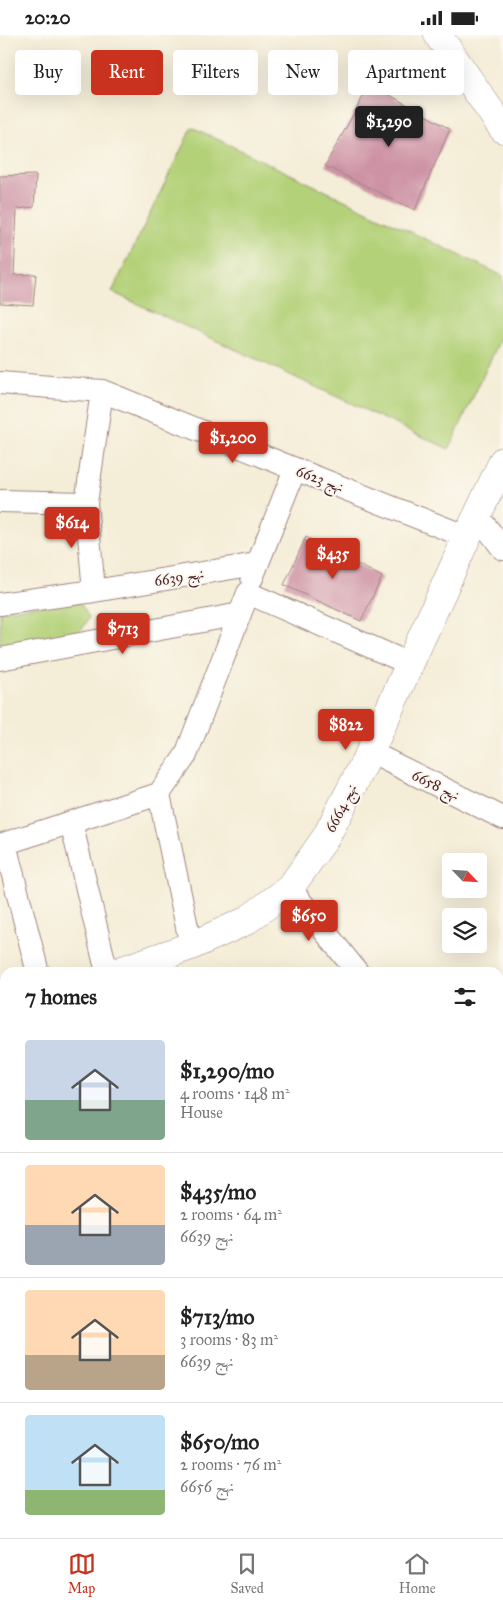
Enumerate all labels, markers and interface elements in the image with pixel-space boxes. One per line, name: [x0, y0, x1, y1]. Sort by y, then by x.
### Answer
text: 20:20: [25, 6, 71, 29]
chip: Buy: [15, 50, 81, 95]
chip: Rent: [91, 50, 163, 95]
chip: Filters: [173, 50, 258, 95]
chip: New: [268, 50, 338, 95]
chip: Apartment: [348, 50, 464, 95]
pin: $1,290: [348, 105, 430, 148]
text: $1,290: [366, 112, 412, 131]
pin: $1,200: [192, 421, 274, 464]
text: $1,200: [210, 428, 256, 447]
street label: نهج 6623: [292, 462, 346, 501]
pin: $614: [42, 507, 102, 549]
text: $614: [56, 513, 88, 532]
pin: $435: [303, 537, 363, 580]
text: $435: [317, 544, 349, 563]
street label: نهج 6639: [153, 564, 206, 595]
pin: $713: [93, 613, 153, 655]
text: $713: [108, 619, 138, 638]
pin: $822: [316, 709, 376, 751]
text: $822: [329, 715, 363, 734]
street label: نهج 6658: [407, 766, 463, 809]
street label: نهج 6664: [321, 781, 365, 838]
north arrow: [442, 853, 488, 897]
map controls: [442, 853, 487, 953]
pin: $650: [279, 899, 339, 942]
text: $650: [292, 906, 326, 925]
button: layers: [442, 908, 487, 953]
icon: filters: [451, 983, 479, 1011]
text: 7 homes: [25, 984, 97, 1010]
text: $1,290/mo: [180, 1058, 274, 1084]
icon: home: [65, 1060, 125, 1120]
text: 4 rooms · 148 m²: [180, 1084, 290, 1103]
text: House: [180, 1103, 223, 1122]
text: $435/mo: [180, 1179, 256, 1205]
icon: home: [65, 1185, 125, 1245]
text: 2 rooms · 64 m²: [180, 1205, 282, 1224]
text: نهج 6639: [180, 1227, 234, 1246]
text: $713/mo: [180, 1304, 254, 1330]
icon: home: [65, 1310, 125, 1370]
text: 3 rooms · 83 m²: [180, 1330, 278, 1349]
text: نهج 6639: [180, 1352, 234, 1371]
text: $650/mo: [180, 1429, 259, 1455]
icon: home: [65, 1435, 125, 1495]
text: 2 rooms · 76 m²: [180, 1455, 281, 1474]
text: نهج 6656: [180, 1477, 234, 1496]
tab: Map: [68, 1550, 96, 1597]
tab: Saved: [231, 1550, 264, 1597]
tab: Home: [399, 1550, 435, 1597]

